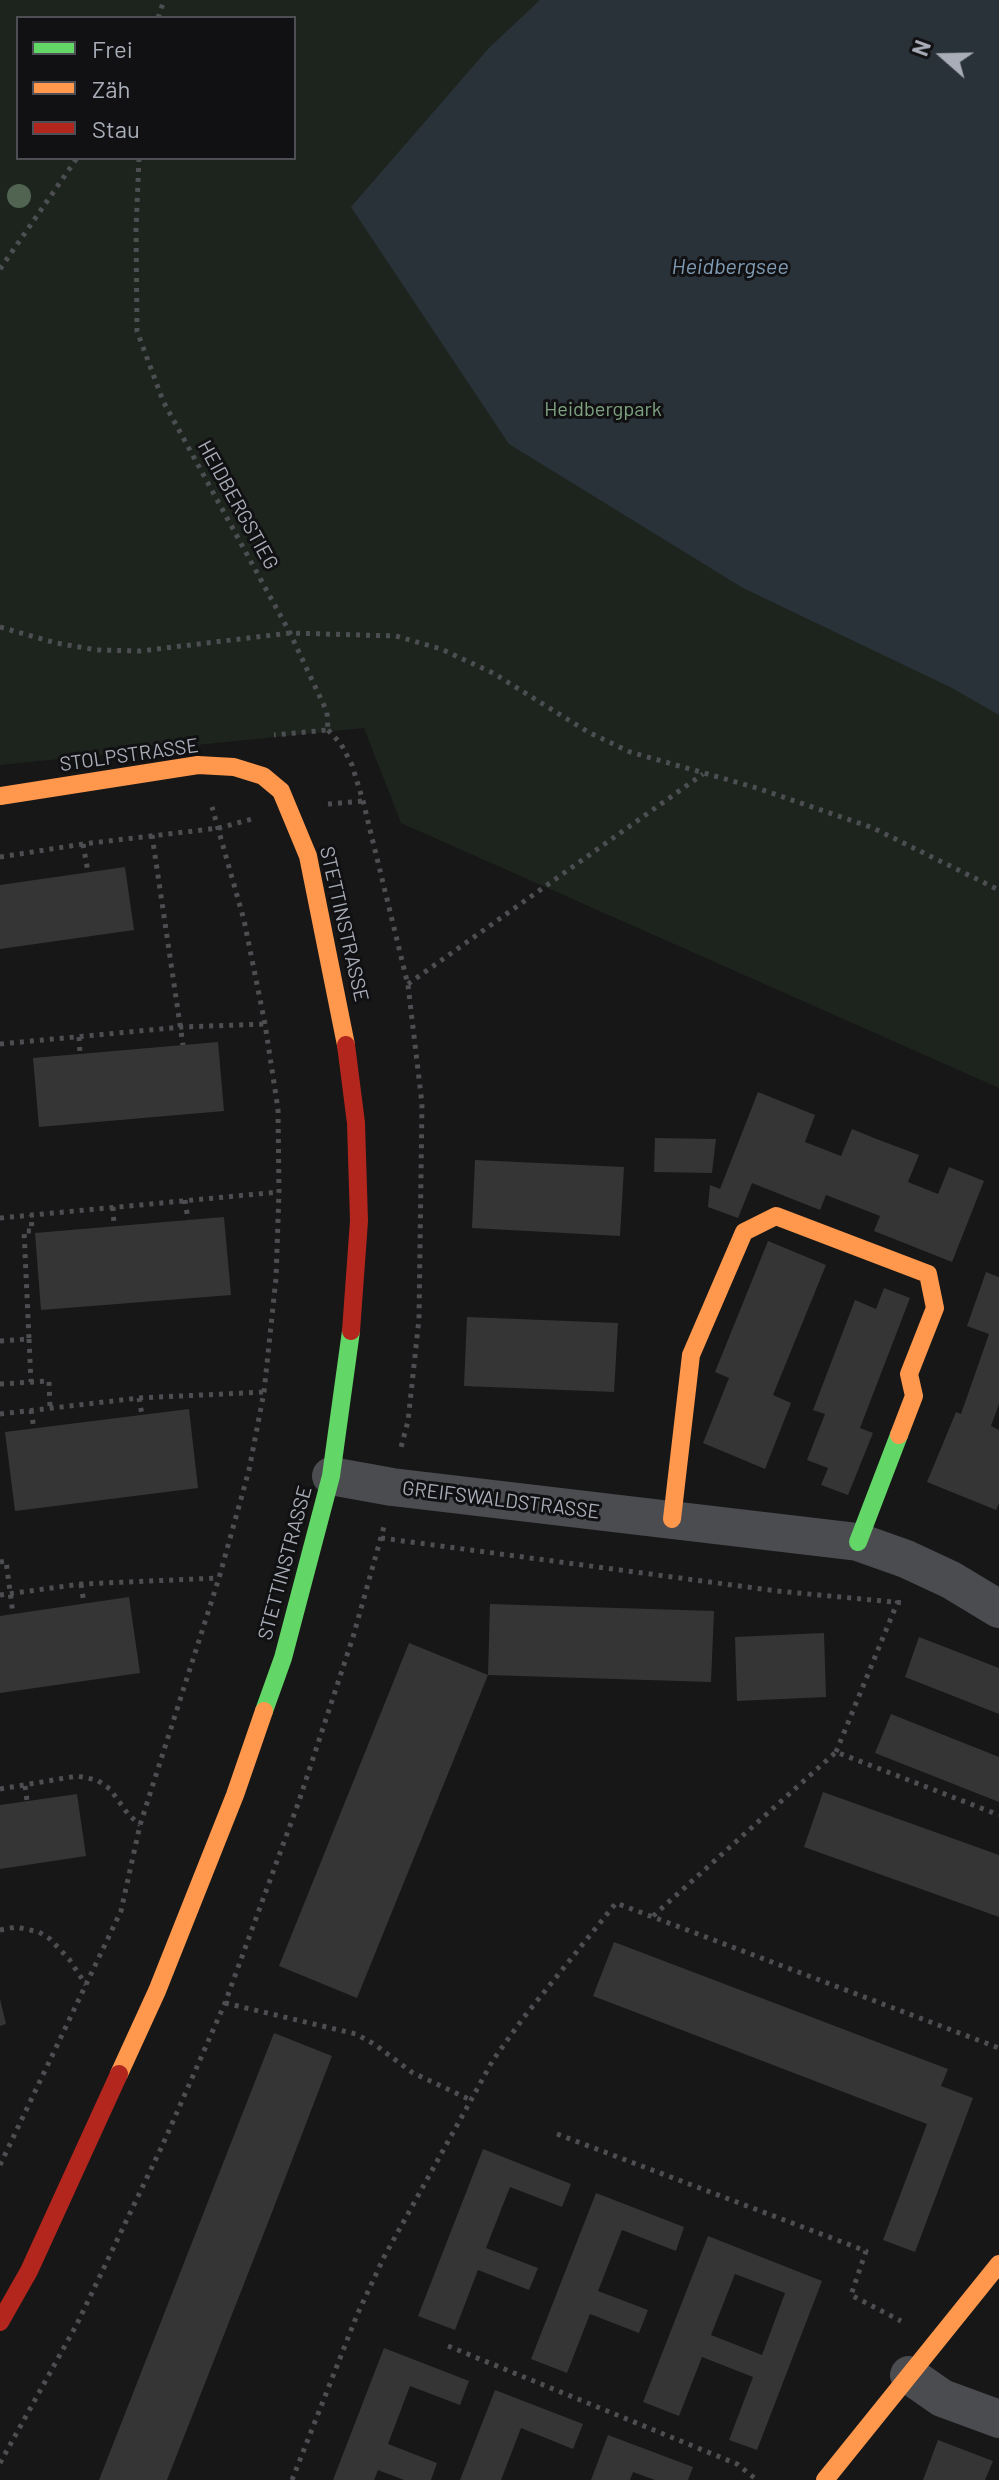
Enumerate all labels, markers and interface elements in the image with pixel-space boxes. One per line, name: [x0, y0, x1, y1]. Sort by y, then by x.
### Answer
legend: [16, 16, 296, 160]
north arrow: [903, 16, 983, 96]
text: Frei: [92, 34, 133, 63]
text: N: [906, 36, 935, 59]
text: Zäh: [92, 74, 130, 103]
text: Stau: [92, 114, 140, 143]
water label: Heidbergsee: [671, 254, 789, 280]
park label: Heidbergpark: [544, 397, 662, 421]
street label: HEIDBERGSTIEG: [193, 436, 283, 574]
street label: STOLPSTRASSE: [58, 733, 200, 777]
street label: STETTINSTRASSE: [314, 844, 374, 1004]
street label: GREIFSWALDSTRASSE: [401, 1476, 601, 1524]
street label: STETTINSTRASSE: [253, 1483, 317, 1643]

